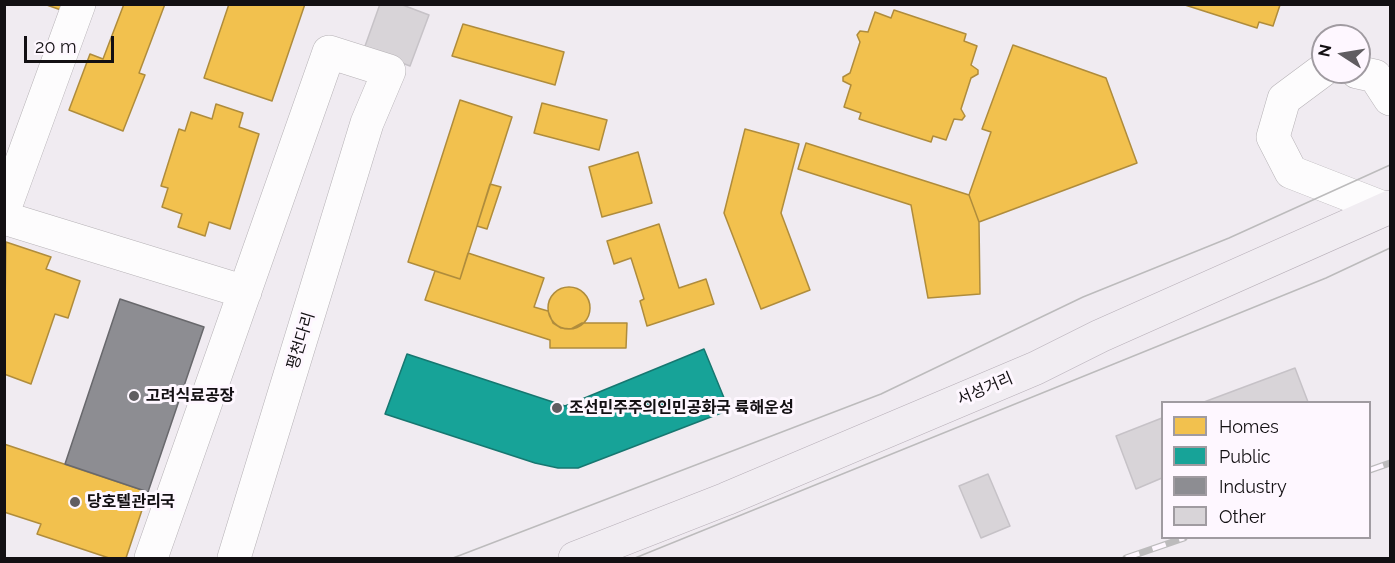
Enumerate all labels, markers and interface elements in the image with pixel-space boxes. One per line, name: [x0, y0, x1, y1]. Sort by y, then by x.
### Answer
scale bar: [27, 24, 117, 62]
north arrow: [1311, 24, 1371, 84]
text: 20 m: [35, 36, 77, 57]
text: N: [1314, 43, 1335, 59]
street label: 평천다리: [283, 310, 319, 372]
street label: 서성거리: [954, 369, 1016, 409]
place label: 고려식료공장: [146, 386, 234, 406]
marker: 고려식료공장: [127, 389, 141, 403]
place label: 조선민주주의인민공화국 륙해운성: [569, 398, 794, 418]
marker: 조선민주주의인민공화국 륙해운성: [550, 401, 564, 415]
legend: [1161, 401, 1371, 539]
text: Homes: [1219, 416, 1279, 437]
text: Public: [1219, 446, 1271, 467]
text: Industry: [1219, 476, 1287, 497]
place label: 당호텔관리국: [87, 492, 175, 512]
marker: 당호텔관리국: [68, 495, 82, 509]
text: Other: [1219, 506, 1266, 527]

